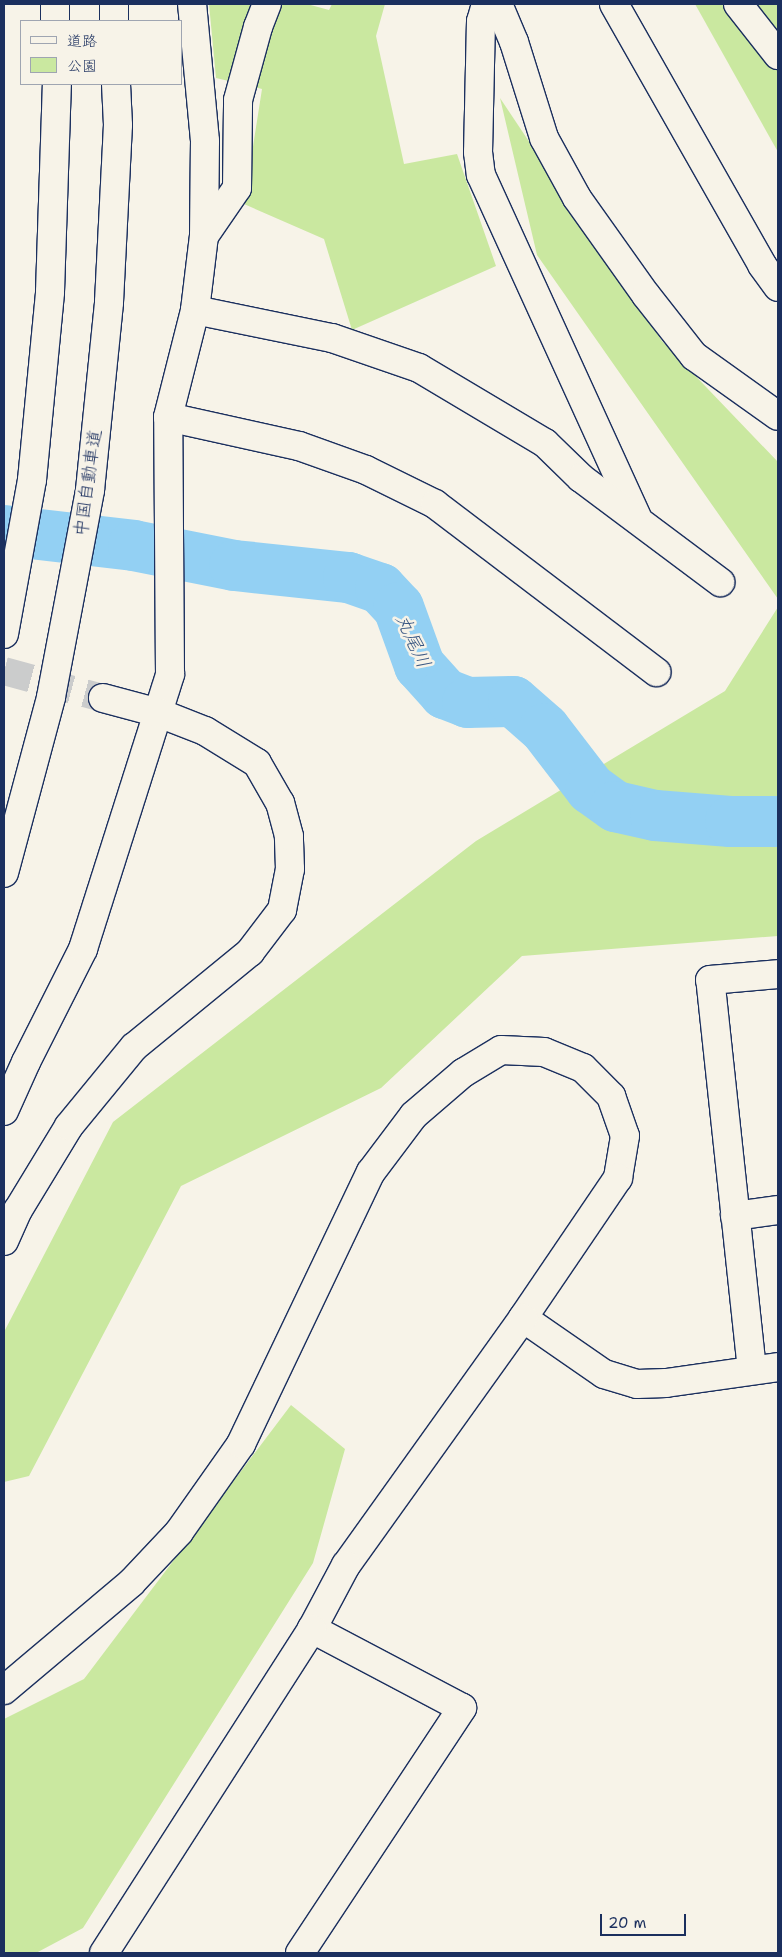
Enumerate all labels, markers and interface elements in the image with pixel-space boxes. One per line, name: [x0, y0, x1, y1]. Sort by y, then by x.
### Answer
legend: [20, 20, 182, 85]
text: 道路: [67, 31, 97, 51]
text: 公園: [67, 56, 97, 76]
street label: 中国自動車道: [70, 428, 106, 538]
water label: 丸尾川: [391, 610, 435, 672]
scale bar: [602, 1904, 688, 1936]
text: 20 m: [608, 1913, 647, 1933]

